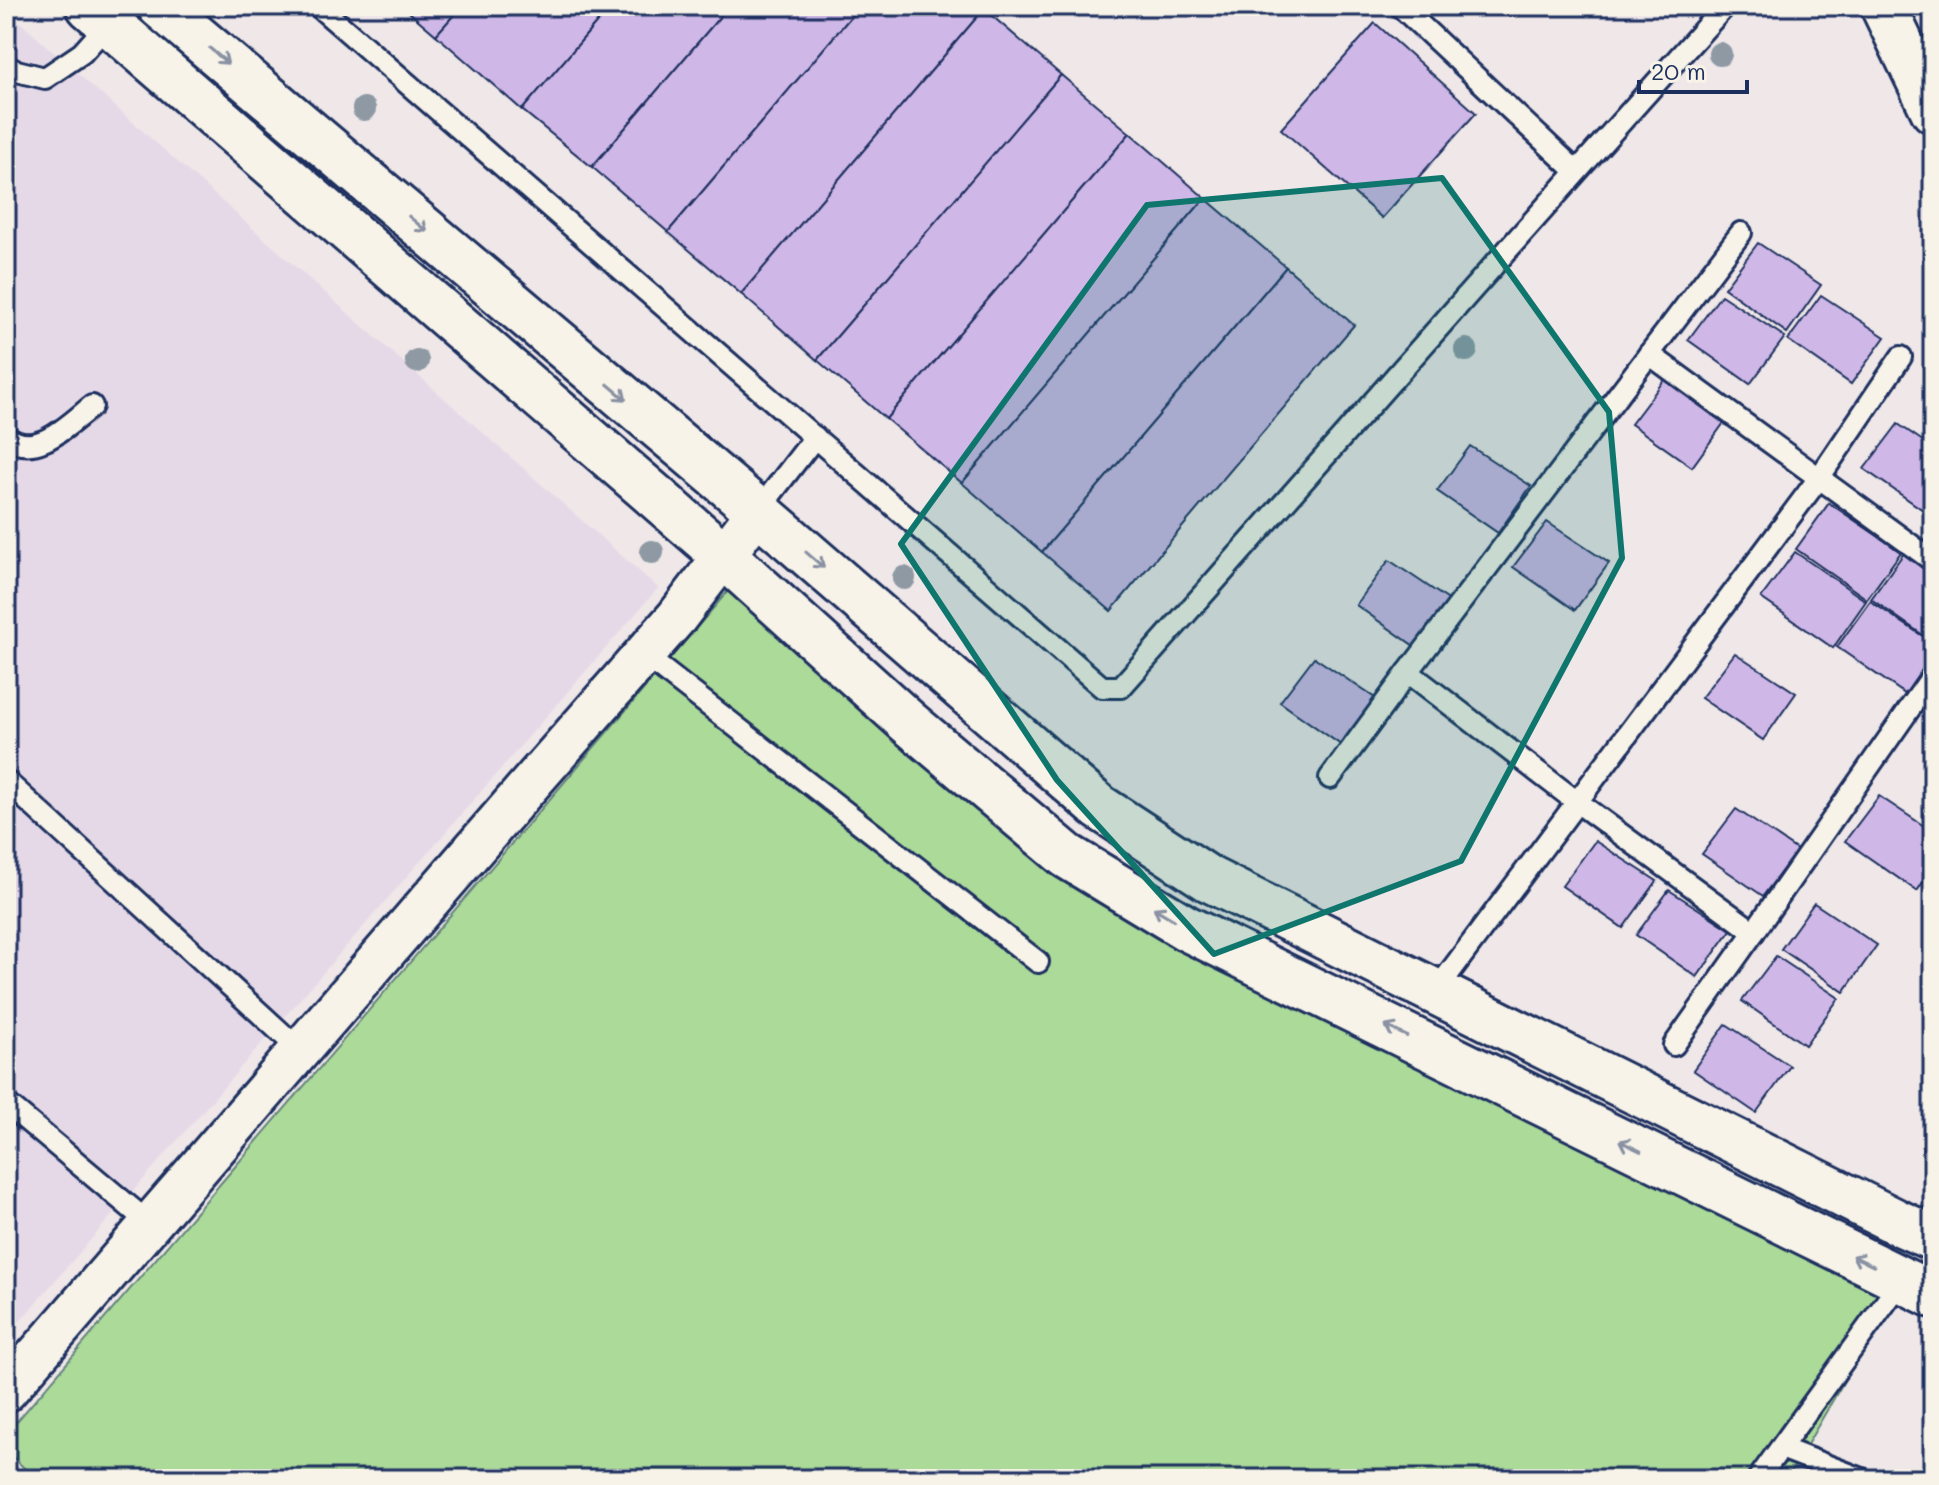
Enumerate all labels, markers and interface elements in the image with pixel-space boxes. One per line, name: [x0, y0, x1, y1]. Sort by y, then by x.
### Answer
scale bar: [1639, 44, 1747, 94]
one-way arrow: [209, 47, 229, 65]
text: 20 m: [1651, 55, 1706, 86]
one-way arrow: [407, 215, 428, 233]
one-way arrow: [606, 383, 626, 401]
one-way arrow: [804, 551, 824, 569]
one-way arrow: [1153, 906, 1176, 922]
one-way arrow: [1385, 1023, 1409, 1038]
one-way arrow: [1618, 1138, 1642, 1153]
one-way arrow: [1851, 1253, 1875, 1268]

